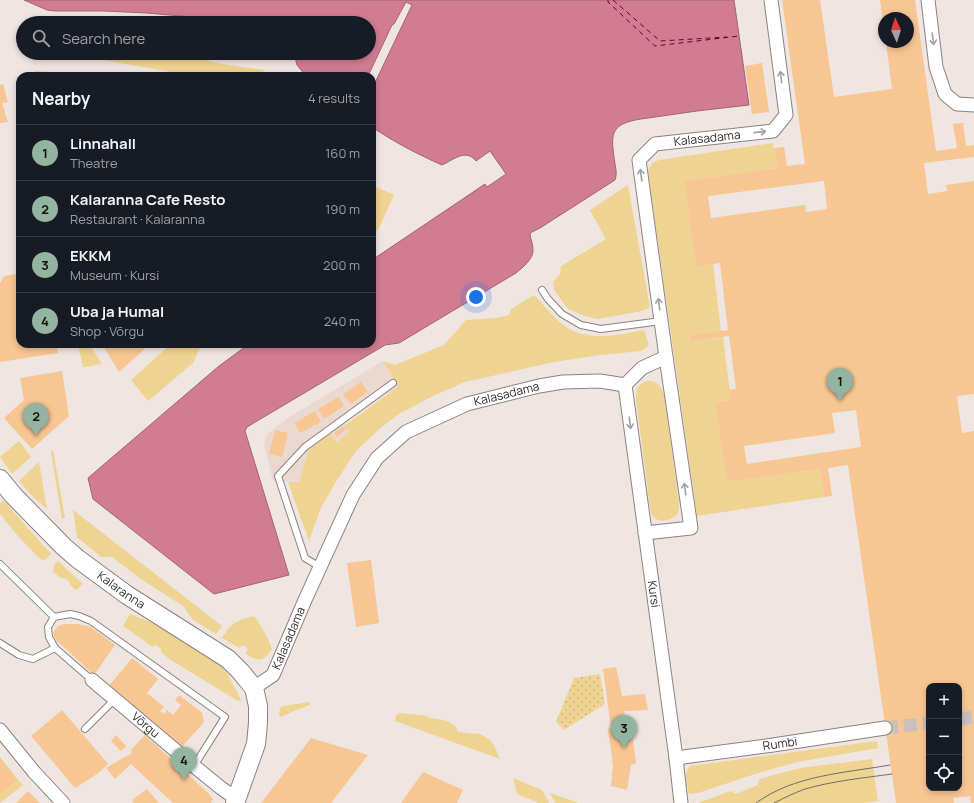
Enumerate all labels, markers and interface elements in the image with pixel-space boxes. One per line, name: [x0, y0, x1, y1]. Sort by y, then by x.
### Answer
north arrow: [878, 12, 914, 48]
search box: [16, 16, 376, 60]
icon: search: [30, 27, 52, 49]
text: Search here: [62, 28, 145, 49]
one-way arrow: [929, 32, 937, 45]
one-way arrow: [777, 71, 785, 84]
text: Nearby: [32, 87, 90, 110]
text: 4 results: [308, 89, 360, 107]
street label: Kalasadama: [673, 126, 741, 150]
one-way arrow: [753, 128, 766, 136]
text: Linnahall: [70, 133, 136, 154]
text: 1: [42, 144, 48, 162]
text: 160 m: [325, 144, 360, 162]
text: Theatre: [70, 154, 118, 172]
one-way arrow: [638, 169, 645, 182]
text: Kalaranna Cafe Resto: [70, 189, 226, 210]
text: 2: [41, 200, 49, 218]
text: 190 m: [325, 200, 360, 218]
text: Restaurant · Kalaranna: [70, 210, 205, 228]
text: EKKM: [70, 245, 111, 266]
text: 3: [41, 256, 49, 274]
text: 200 m: [323, 256, 360, 274]
text: Museum · Kursi: [70, 266, 159, 284]
your location: [466, 287, 486, 307]
one-way arrow: [655, 298, 663, 311]
text: Uba ja Humal: [70, 301, 164, 322]
text: 4: [41, 312, 49, 330]
text: 240 m: [324, 312, 360, 330]
text: Shop · Võrgu: [70, 322, 144, 340]
pin: 1: [827, 368, 853, 401]
street label: Kalasadama: [472, 377, 541, 410]
pin: 2: [23, 403, 49, 436]
one-way arrow: [626, 416, 634, 429]
one-way arrow: [681, 483, 689, 496]
street label: Kalaranna: [94, 567, 149, 612]
street label: Kursi: [644, 579, 664, 609]
street label: Kalasadama: [267, 604, 309, 672]
map controls: [926, 683, 962, 791]
button: +: [926, 683, 962, 719]
street label: Võrgu: [128, 708, 164, 742]
pin: 3: [611, 715, 637, 748]
button: −: [926, 719, 962, 755]
street label: Rumbi: [762, 732, 798, 754]
pin: 4: [171, 747, 197, 780]
button: locate: [926, 755, 962, 791]

